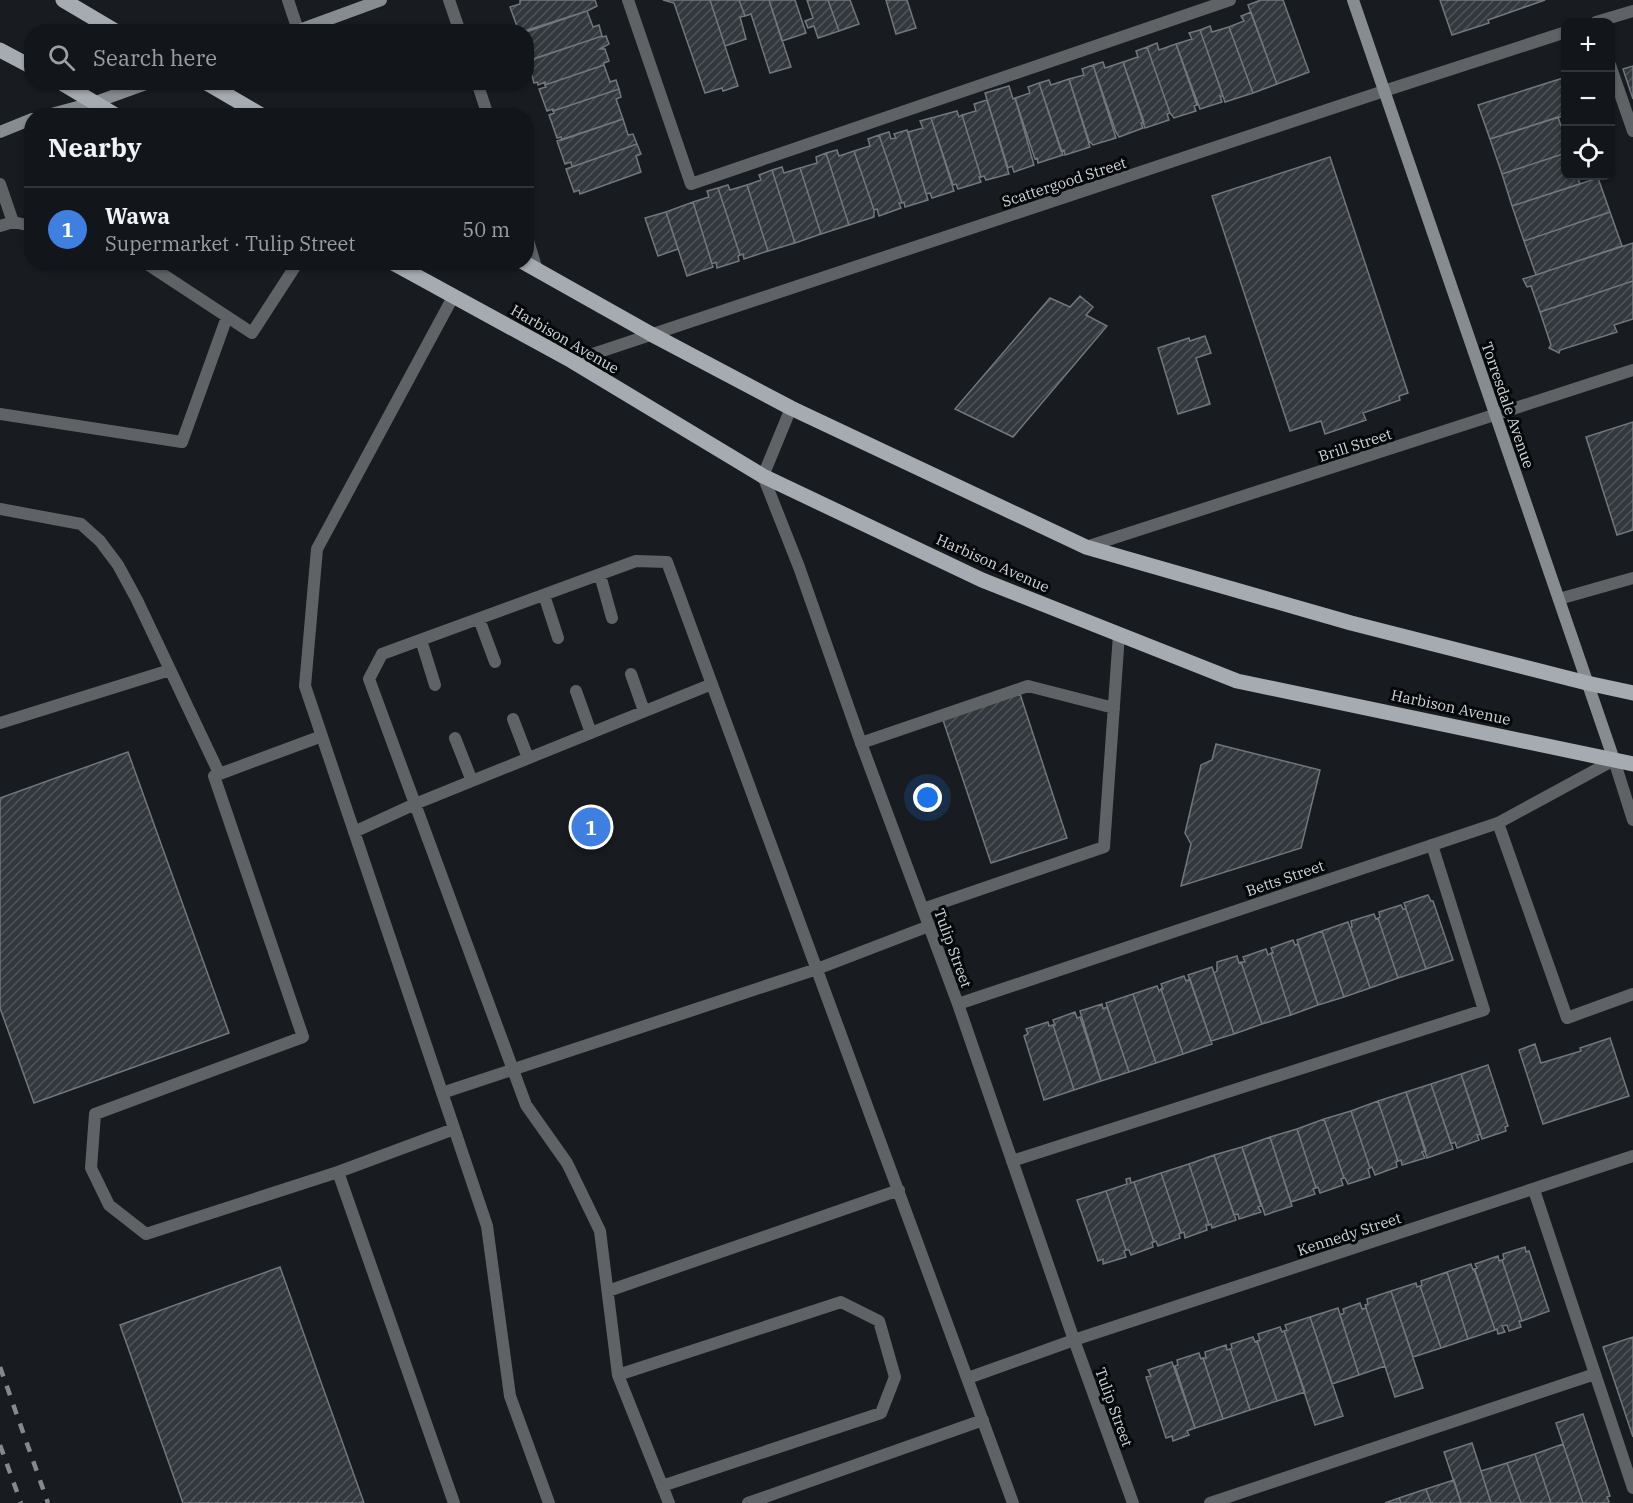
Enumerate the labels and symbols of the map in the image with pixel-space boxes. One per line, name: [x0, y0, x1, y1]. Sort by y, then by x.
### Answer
street label: Scattergood Street: [999, 153, 1129, 211]
street label: Harbison Avenue: [507, 300, 623, 378]
street label: Torresdale Avenue: [1477, 339, 1539, 471]
street label: Brill Street: [1316, 424, 1394, 466]
street label: Harbison Avenue: [933, 530, 1053, 596]
street label: Harbison Avenue: [1389, 685, 1513, 729]
your location: [913, 783, 942, 812]
pin: 1: [572, 804, 610, 850]
street label: Betts Street: [1243, 856, 1327, 900]
street label: Tulip Street: [930, 906, 976, 990]
street label: Kennedy Street: [1295, 1208, 1403, 1260]
street label: Tulip Street: [1091, 1365, 1137, 1449]

